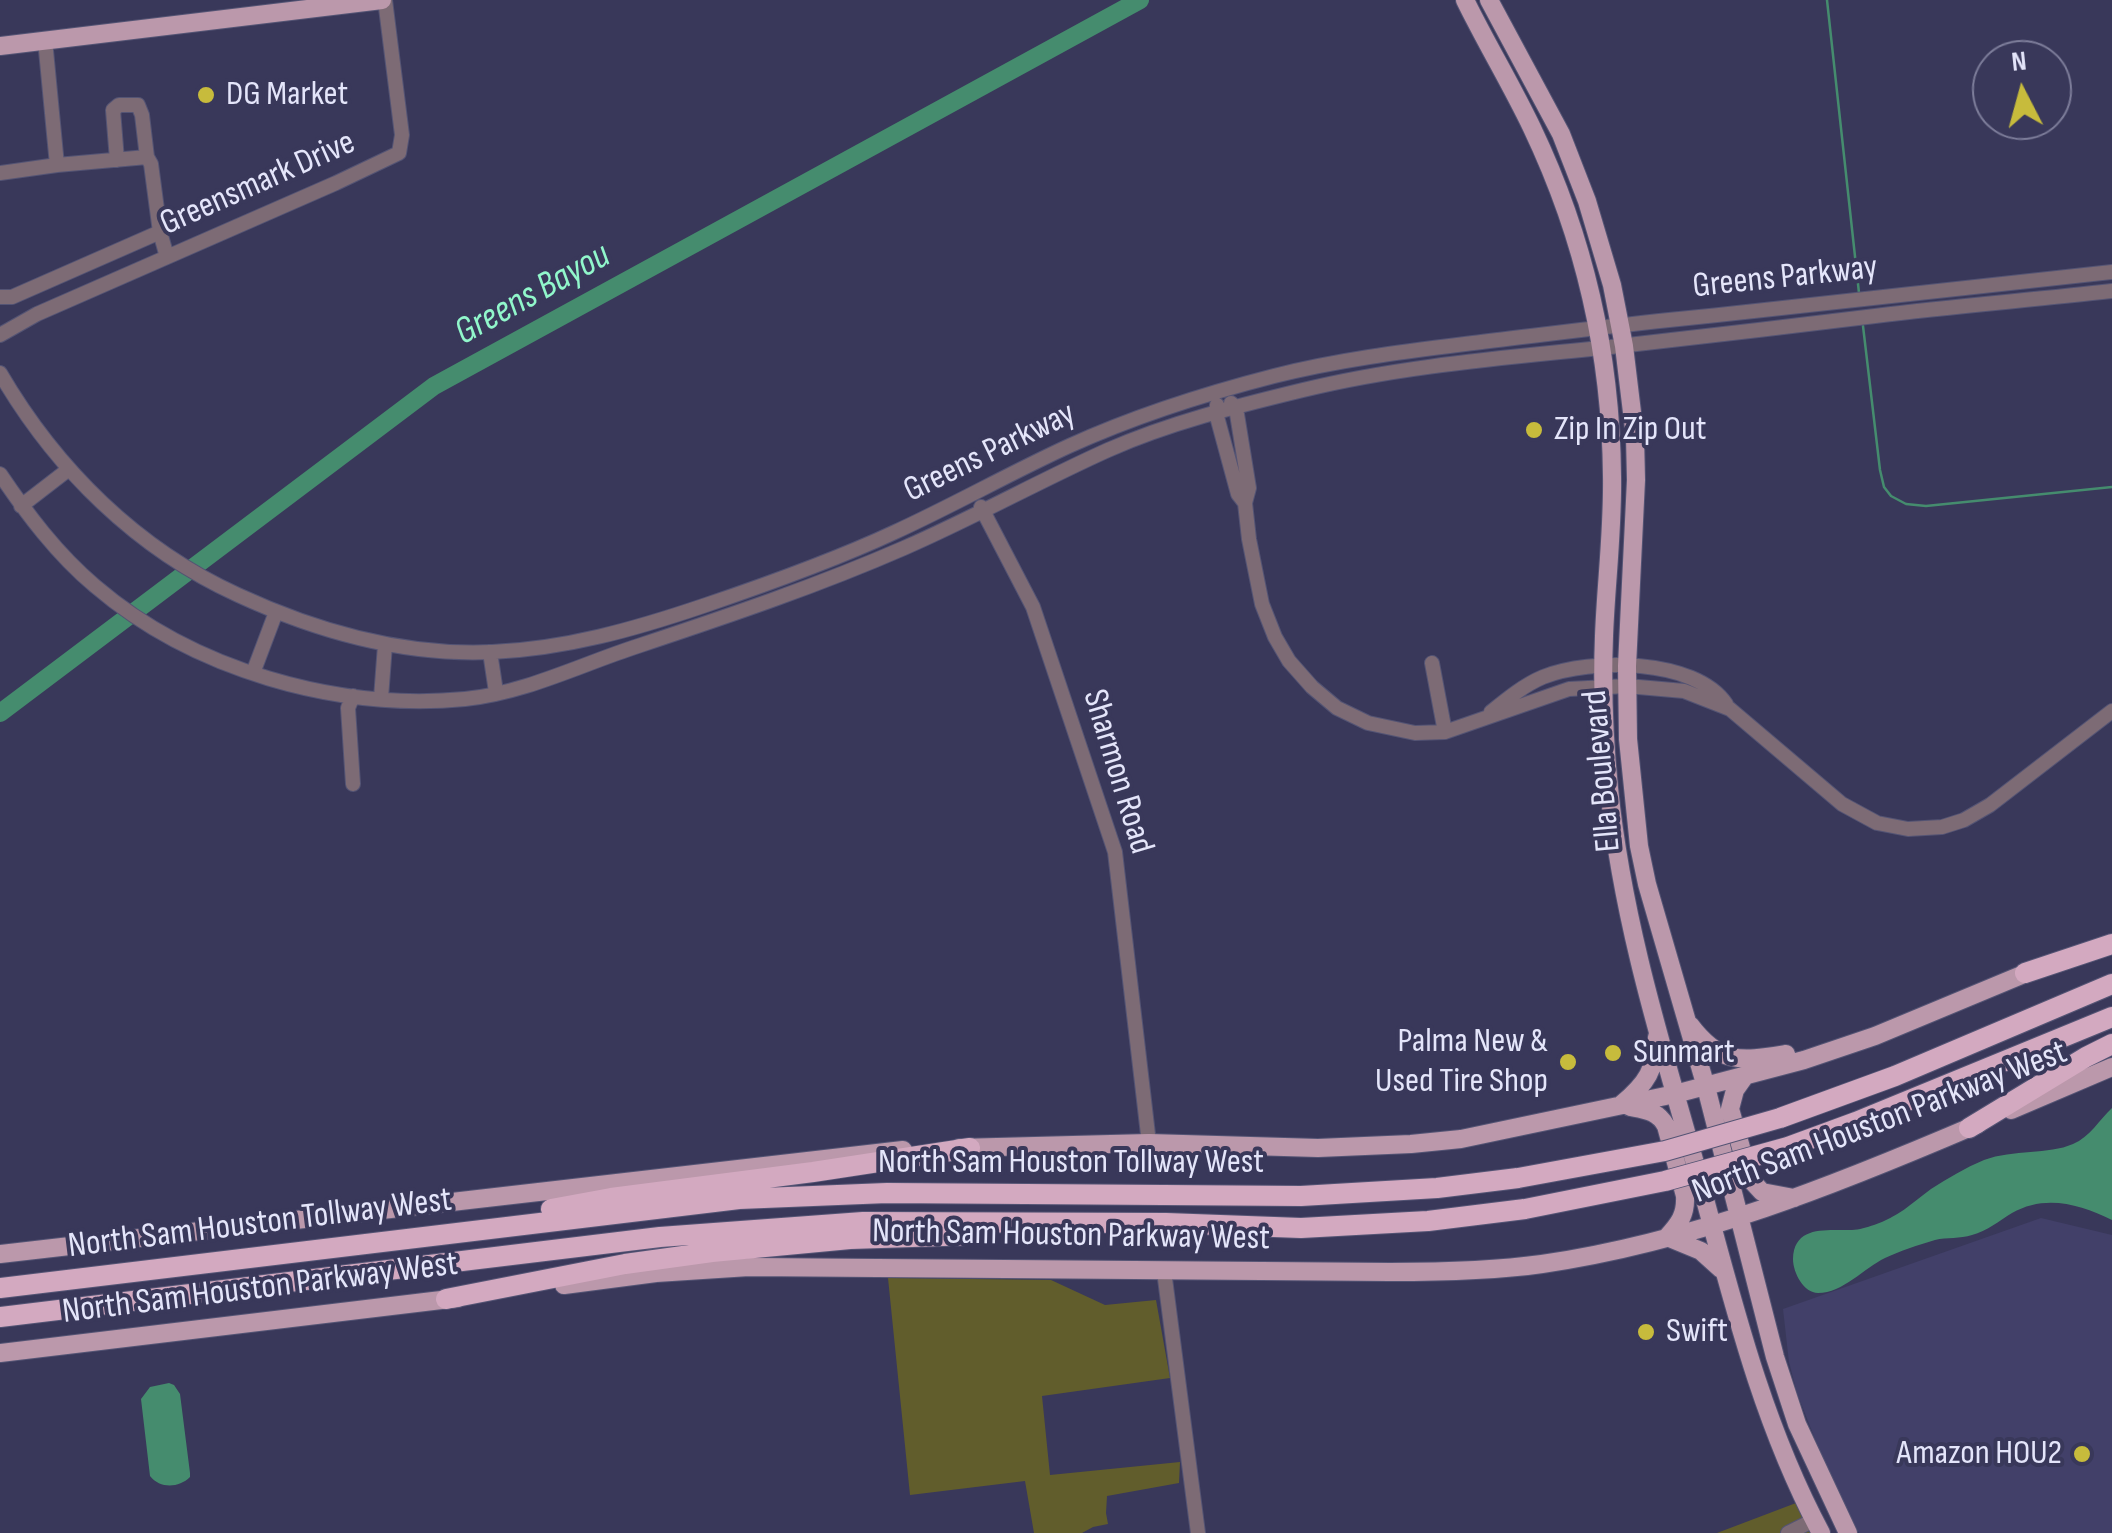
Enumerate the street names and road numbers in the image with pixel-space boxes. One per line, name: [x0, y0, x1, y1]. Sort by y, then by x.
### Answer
street label: Greensmark Drive: [154, 122, 362, 246]
street label: Greens Parkway: [1691, 247, 1879, 309]
street label: Greens Parkway: [897, 393, 1083, 513]
street label: Sharmon Road: [1072, 685, 1162, 859]
street label: Ella Boulevard: [1575, 688, 1631, 854]
street label: North Sam Houston Parkway West: [1687, 1032, 2073, 1214]
street label: North Sam Houston Tollway West: [878, 1142, 1264, 1184]
street label: North Sam Houston Tollway West: [66, 1180, 454, 1268]
street label: North Sam Houston Parkway West: [872, 1212, 1270, 1260]
street label: North Sam Houston Parkway West: [60, 1244, 460, 1334]

